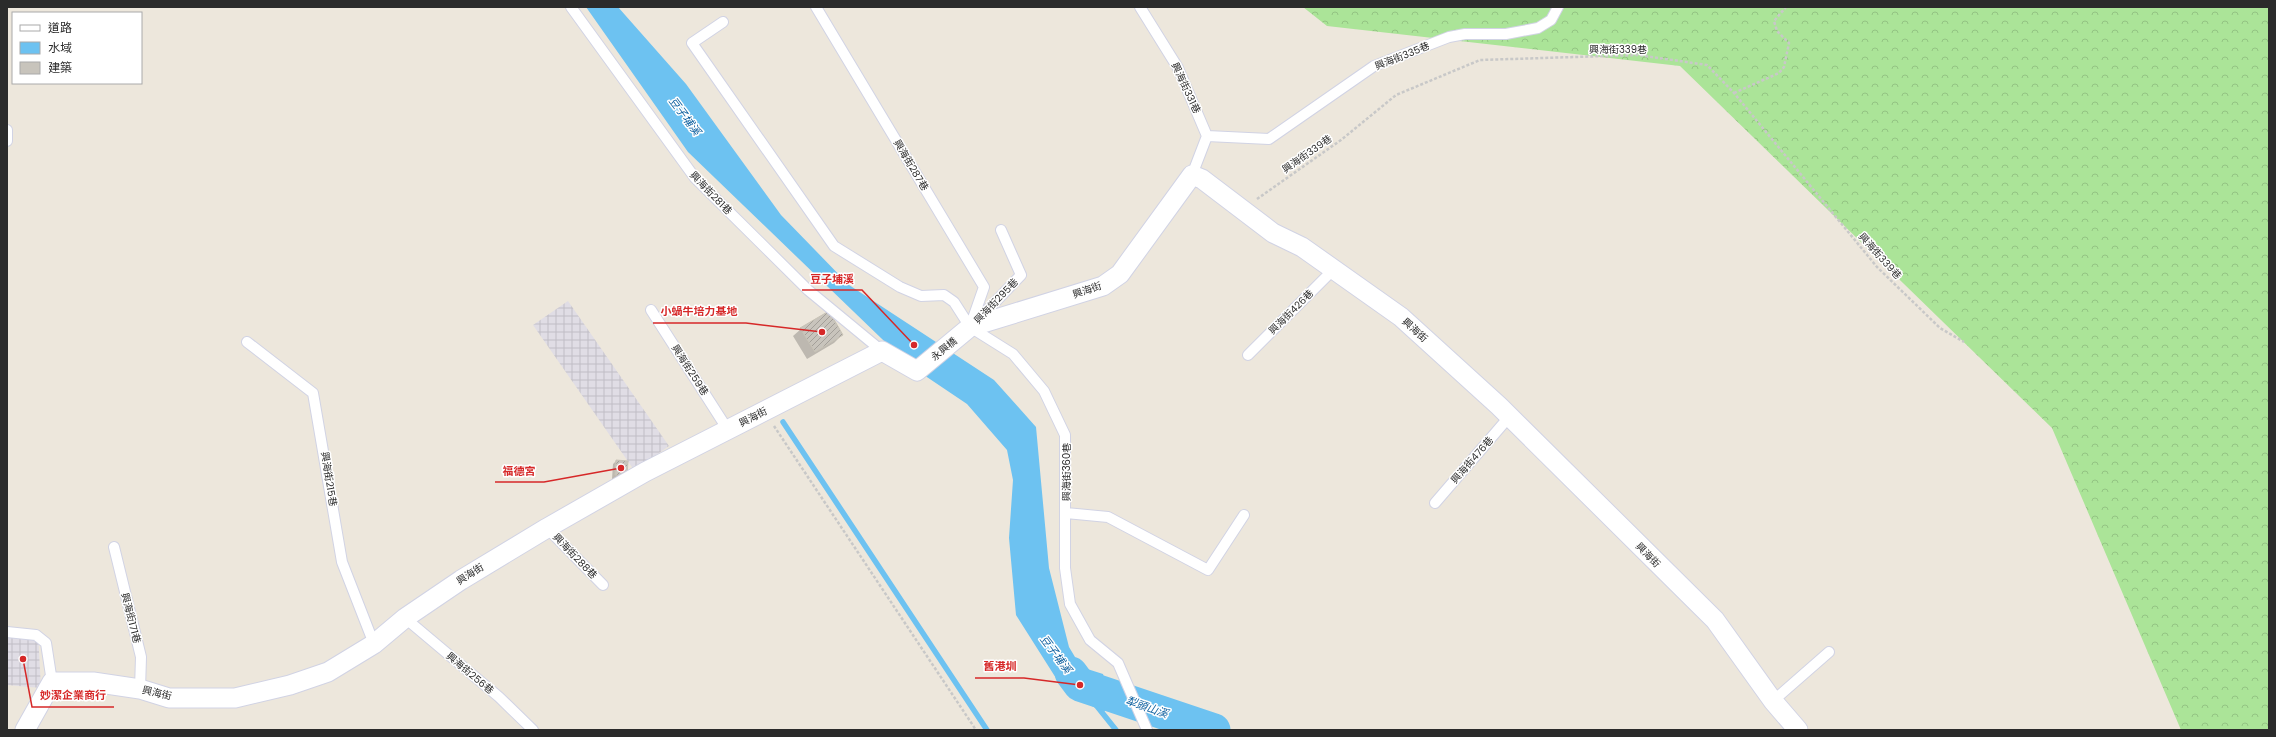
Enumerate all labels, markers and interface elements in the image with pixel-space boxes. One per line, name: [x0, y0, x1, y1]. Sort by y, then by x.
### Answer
legend: [12, 12, 142, 84]
text: 道路: [48, 19, 72, 36]
street label: 興海街335巷: [1372, 38, 1432, 74]
text: 水域: [48, 39, 72, 56]
street label: 興海街339巷: [1589, 42, 1647, 57]
text: 建築: [48, 59, 72, 76]
street label: 興海街331巷: [1168, 60, 1204, 116]
water label: 豆子埔溪: [665, 94, 706, 140]
street label: 興海街339巷: [1279, 131, 1335, 177]
street label: 興海街287巷: [890, 136, 932, 194]
street label: 興海街281巷: [686, 168, 736, 218]
street label: 興海街339巷: [1855, 229, 1905, 283]
callout: 豆子埔溪: [802, 267, 862, 290]
text: 豆子埔溪: [810, 271, 854, 287]
street label: 興海街295巷: [970, 275, 1022, 327]
street label: 興海街: [1070, 278, 1104, 302]
street label: 興海街426巷: [1265, 286, 1317, 338]
callout: 小蝸牛培力基地: [653, 300, 746, 323]
text: 小蝸牛培力基地: [661, 303, 738, 319]
street label: 興海街: [1399, 314, 1431, 346]
street label: 永興橋: [928, 334, 960, 364]
street label: 興海街259巷: [668, 341, 712, 399]
street label: 興海街: [736, 404, 770, 430]
street label: 興海街476巷: [1447, 433, 1497, 487]
street label: 興海街360巷: [1059, 443, 1074, 501]
street label: 興海街215巷: [317, 451, 341, 507]
callout: 福德宮: [495, 459, 544, 482]
text: 福德宮: [503, 463, 536, 479]
street label: 興海街288巷: [549, 530, 601, 582]
street label: 興海街: [1632, 539, 1664, 571]
street label: 興海街: [453, 560, 487, 588]
street label: 興海街171巷: [117, 591, 145, 645]
water label: 豆子埔溪: [1036, 632, 1077, 678]
street label: 興海街256巷: [443, 648, 497, 698]
callout: 舊港圳: [975, 655, 1024, 678]
text: 舊港圳: [984, 658, 1017, 674]
street label: 興海街: [141, 682, 173, 704]
callout: 妙潔企業商行: [32, 684, 114, 707]
text: 妙潔企業商行: [40, 687, 106, 703]
water label: 犁頭山溪: [1124, 692, 1172, 722]

